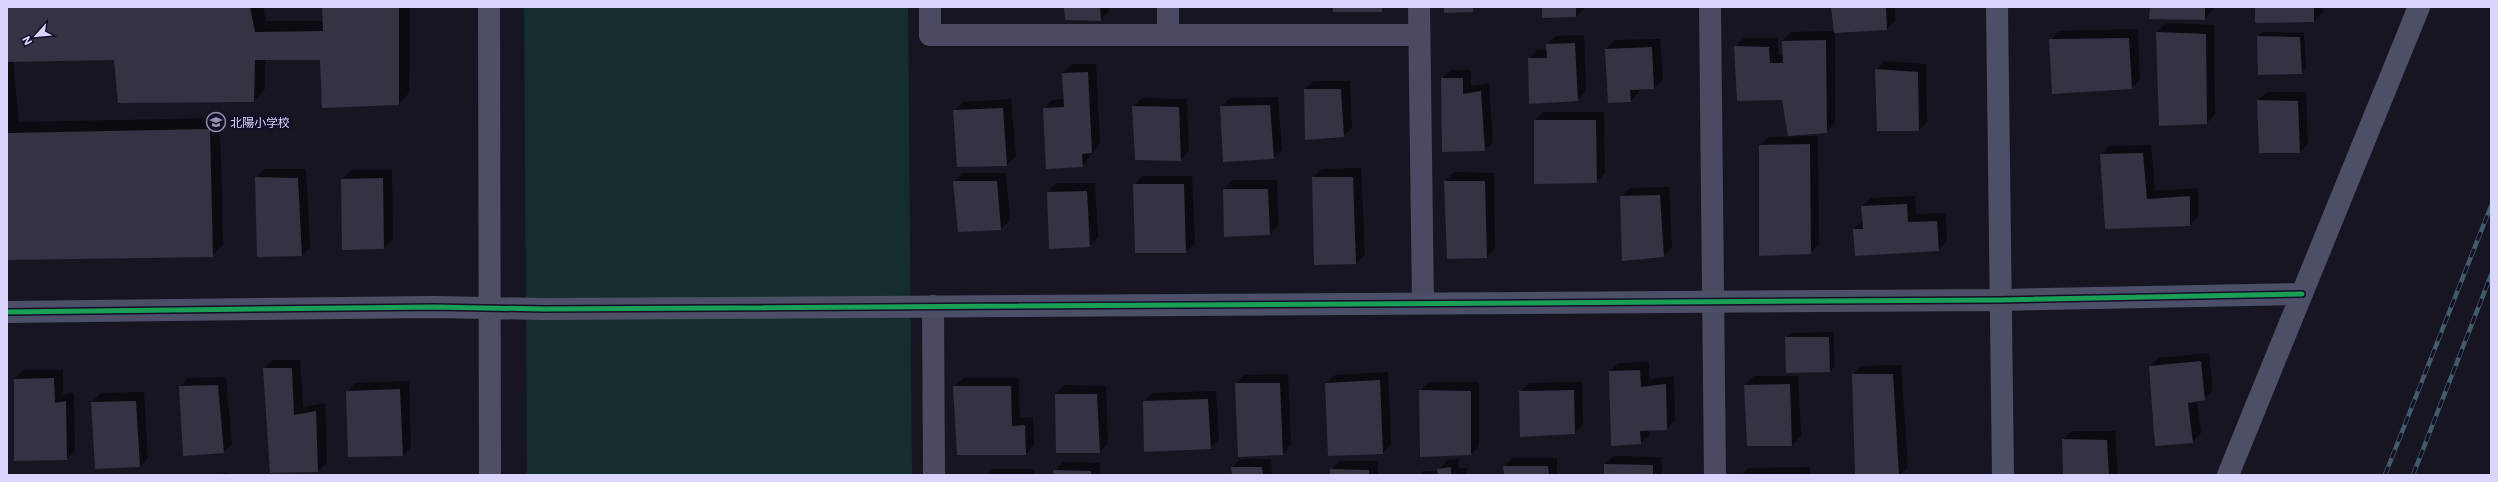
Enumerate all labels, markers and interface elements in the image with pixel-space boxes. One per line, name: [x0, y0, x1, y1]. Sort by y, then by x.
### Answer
north arrow: [16, 16, 56, 56]
text: N: [19, 34, 34, 47]
school or university icon: 北陽小学校: [205, 111, 227, 133]
place label: 北陽小学校: [230, 115, 290, 129]

